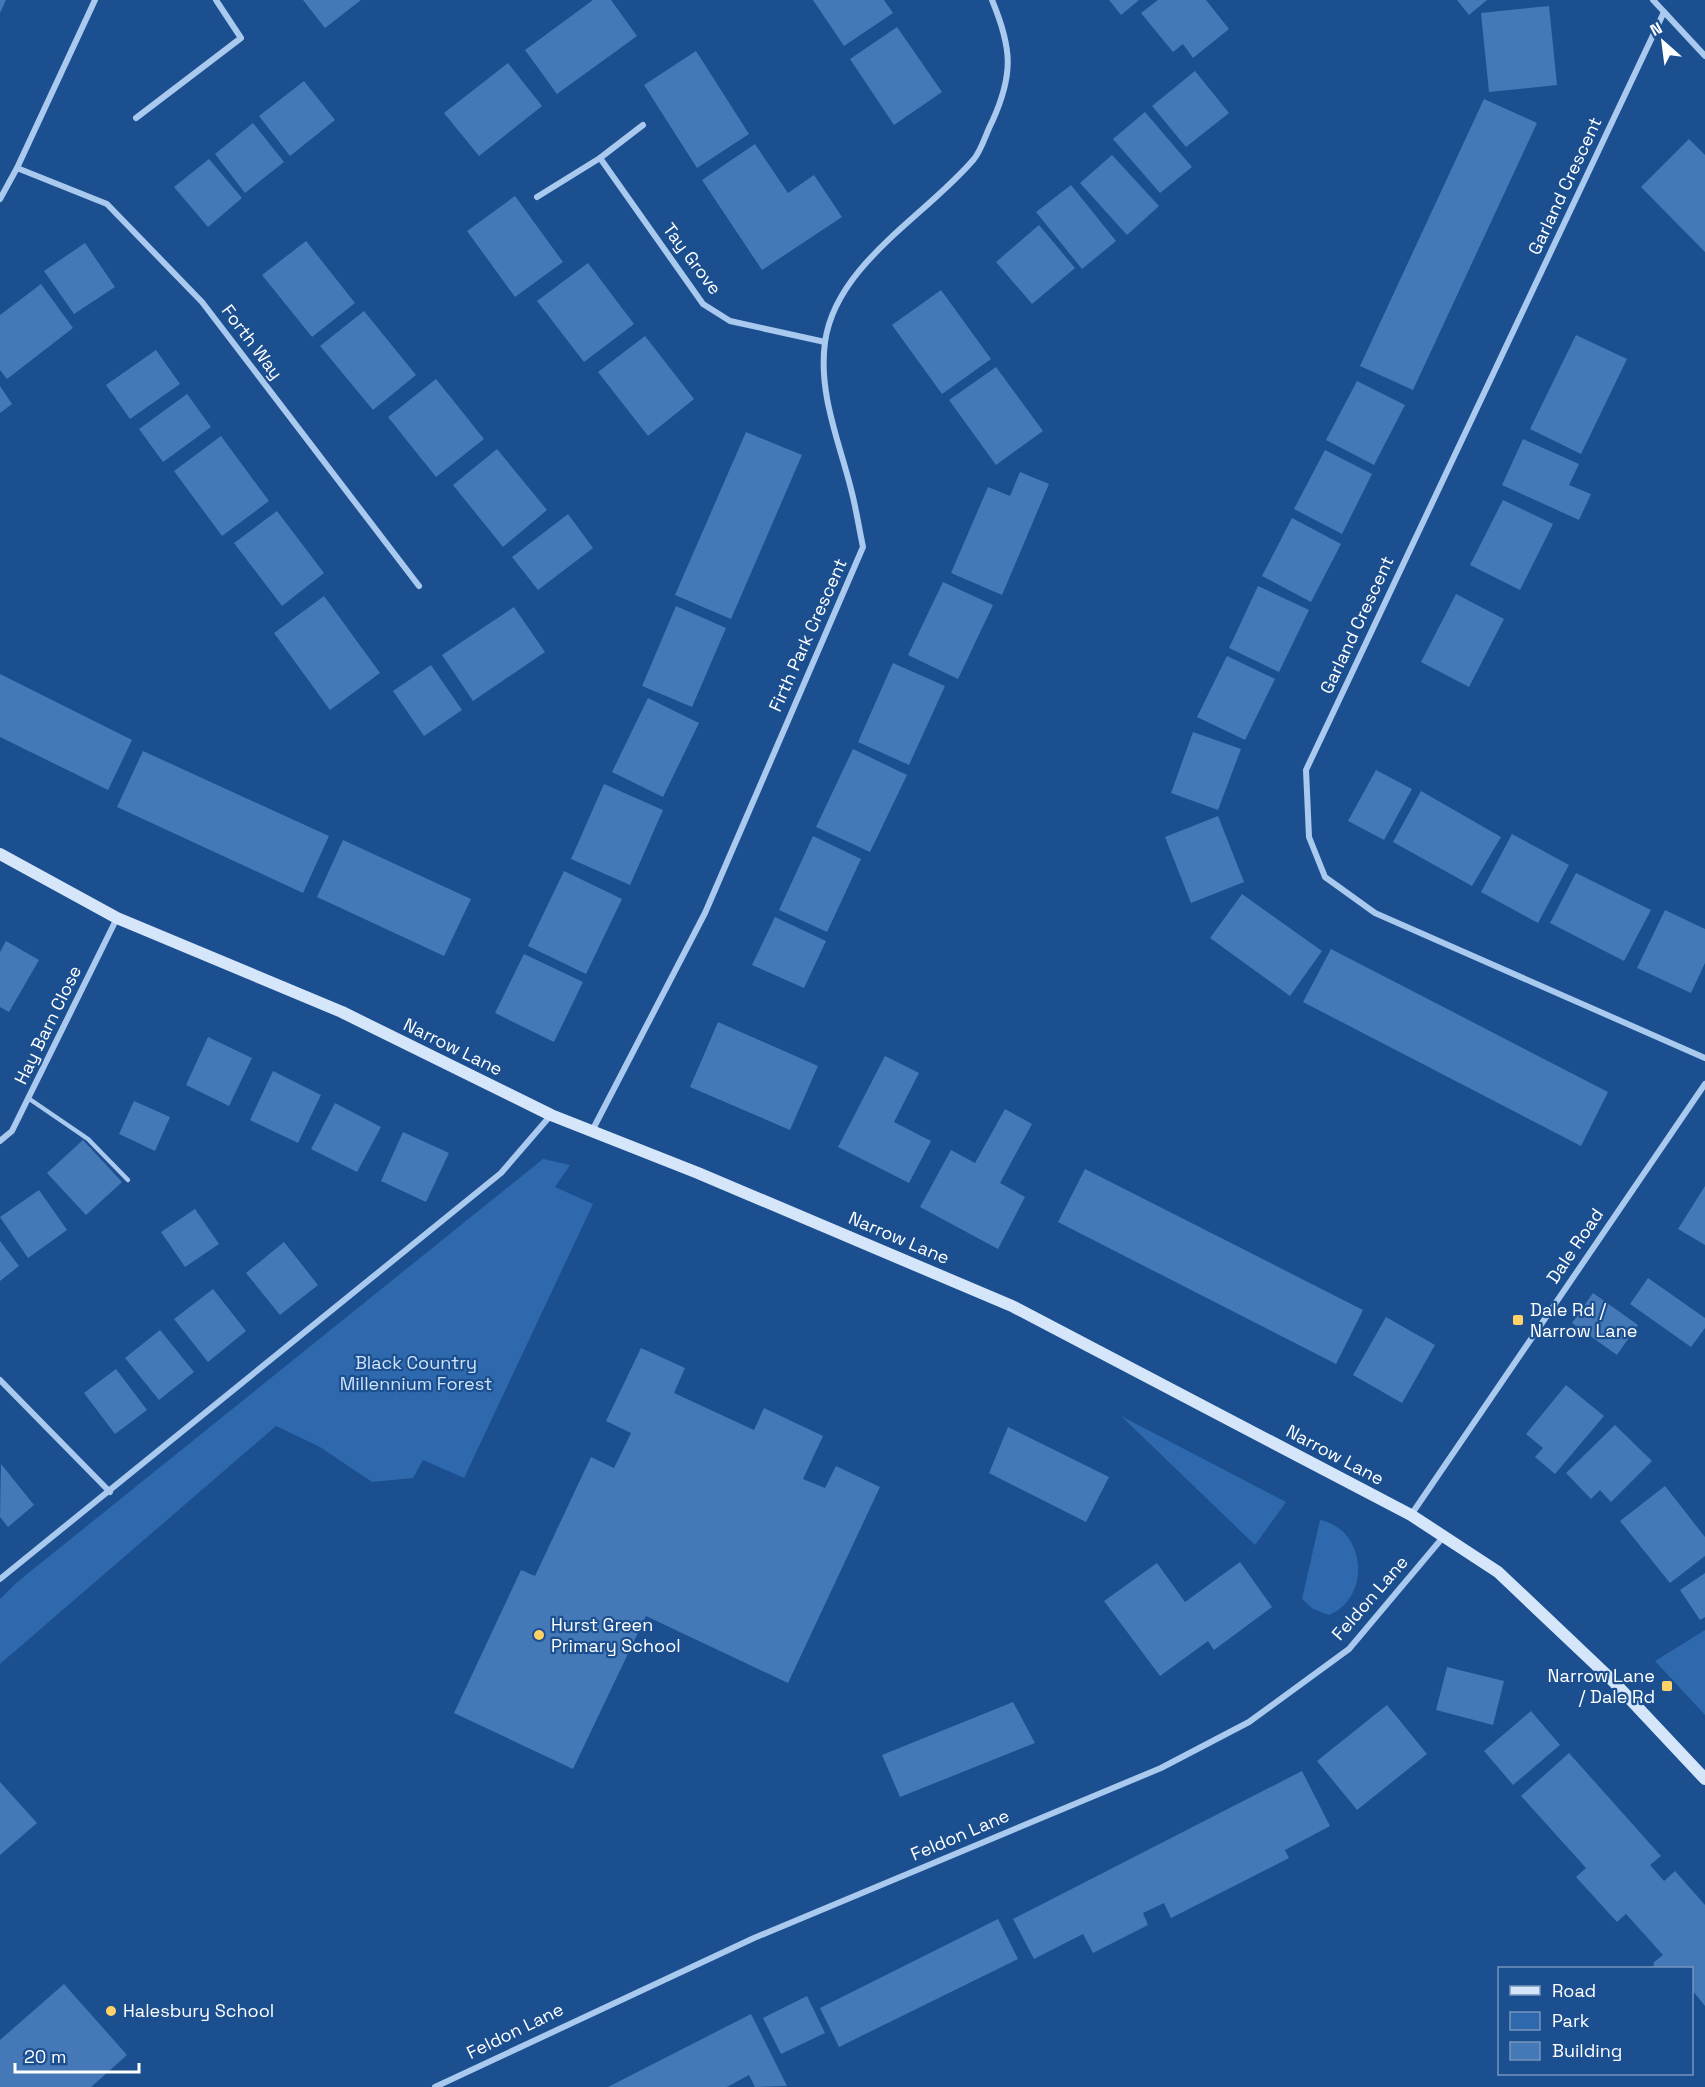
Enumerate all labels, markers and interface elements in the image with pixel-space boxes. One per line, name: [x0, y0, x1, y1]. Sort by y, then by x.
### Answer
north arrow: [1633, 12, 1693, 72]
text: N: [1647, 17, 1666, 41]
street label: Garland Crescent: [1522, 113, 1607, 258]
street label: Tay Grove: [658, 218, 727, 299]
street label: Forth Way: [217, 300, 288, 384]
street label: Garland Crescent: [1314, 552, 1399, 697]
street label: Firth Park Crescent: [763, 554, 852, 715]
street label: Hay Barn Close: [9, 962, 86, 1088]
street label: Narrow Lane: [400, 1013, 507, 1080]
street label: Dale Road: [1541, 1204, 1608, 1288]
street label: Narrow Lane: [845, 1206, 953, 1269]
place label: Dale Rd / Narrow Lane: [1530, 1298, 1637, 1342]
marker: Dale Rd / Narrow Lane: [1511, 1313, 1525, 1327]
park label: Black Country Millennium Forest: [340, 1351, 492, 1395]
street label: Narrow Lane: [1282, 1419, 1388, 1490]
street label: Feldon Lane: [1327, 1551, 1413, 1645]
place label: Hurst Green Primary School: [551, 1613, 681, 1657]
marker: Hurst Green Primary School: [532, 1628, 546, 1642]
place label: Narrow Lane / Dale Rd: [1548, 1664, 1655, 1708]
marker: Narrow Lane / Dale Rd: [1660, 1679, 1674, 1693]
street label: Feldon Lane: [907, 1803, 1013, 1866]
legend: [1498, 1967, 1693, 2075]
text: Road: [1552, 1979, 1596, 2002]
street label: Feldon Lane: [463, 1997, 567, 2064]
place label: Halesbury School: [123, 1999, 274, 2022]
marker: Halesbury School: [104, 2004, 118, 2018]
text: Park: [1552, 2009, 1590, 2032]
scale bar: [15, 2036, 140, 2074]
text: Building: [1552, 2039, 1622, 2062]
text: 20 m: [24, 2045, 67, 2068]

